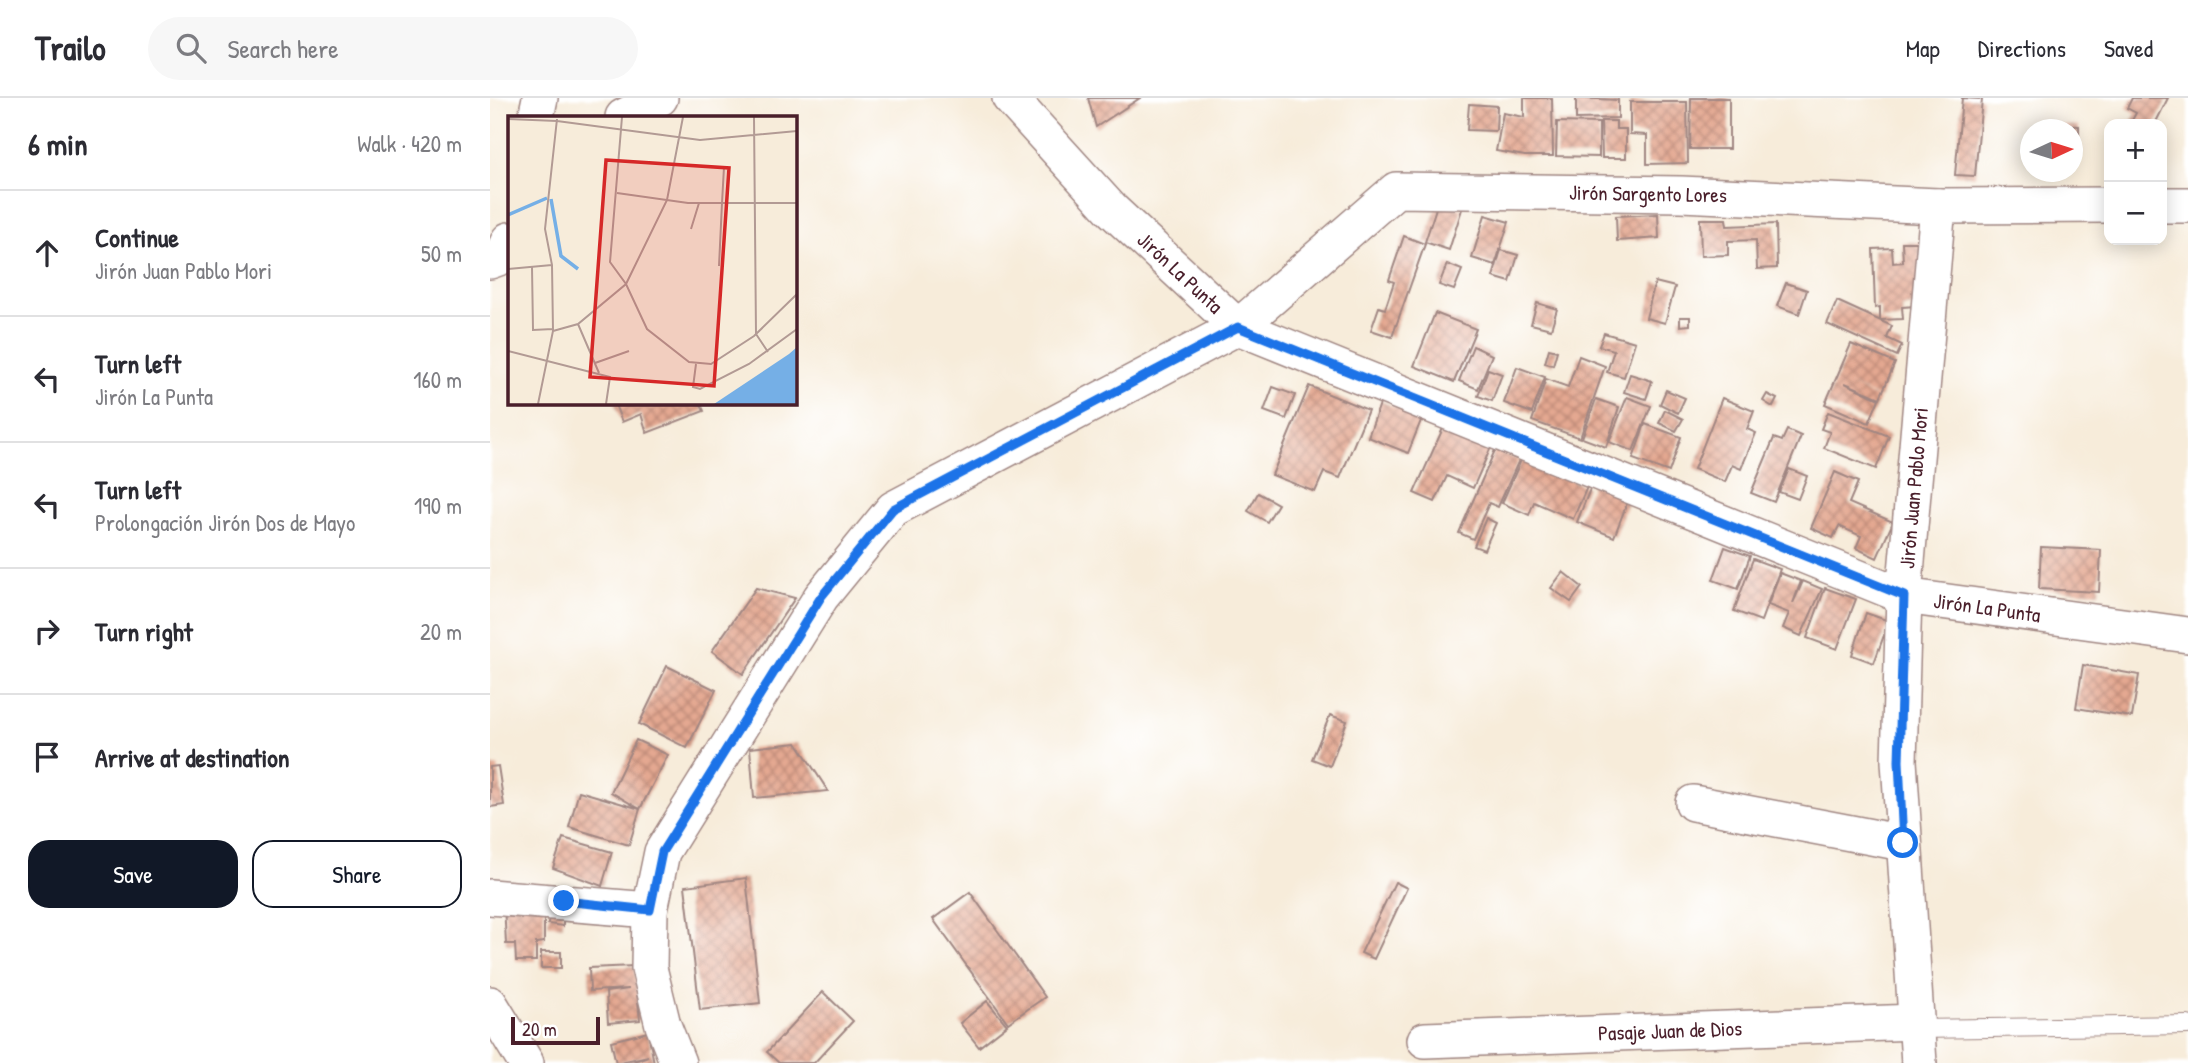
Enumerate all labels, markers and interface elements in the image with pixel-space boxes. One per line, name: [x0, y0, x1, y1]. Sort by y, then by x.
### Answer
search box: [148, 17, 638, 80]
text: Trailo: [35, 26, 106, 70]
icon: search: [172, 29, 210, 67]
text: Search here: [228, 31, 339, 66]
text: Map: [1906, 32, 1940, 64]
text: Directions: [1978, 32, 2066, 64]
text: Saved: [2104, 32, 2153, 64]
inset map: [508, 116, 796, 404]
north arrow: [2020, 119, 2083, 182]
map controls: [2104, 119, 2167, 245]
button: +: [2104, 119, 2167, 182]
text: 6 min: [28, 124, 88, 164]
text: Walk · 420 m: [357, 128, 462, 159]
street label: Jirón Sargento Lores: [1569, 178, 1727, 209]
button: −: [2104, 182, 2167, 245]
text: Continue: [95, 220, 179, 255]
street label: Jirón La Punta: [1131, 225, 1230, 320]
icon: ahead: [28, 234, 66, 272]
text: 50 m: [421, 238, 462, 269]
text: Jirón Juan Pablo Mori: [95, 255, 272, 286]
text: Turn left: [95, 346, 181, 381]
icon: left: [28, 360, 66, 398]
text: 160 m: [413, 364, 462, 395]
text: Jirón La Punta: [95, 381, 213, 412]
street label: Jirón Juan Pablo Mori: [1892, 406, 1935, 570]
text: Turn left: [95, 472, 181, 507]
icon: left: [28, 486, 66, 524]
text: 190 m: [414, 490, 462, 521]
text: Prolongación Jirón Dos de Mayo: [95, 507, 355, 538]
street label: Jirón La Punta: [1932, 586, 2042, 629]
icon: right: [28, 612, 66, 650]
text: Turn right: [95, 614, 193, 649]
text: 20 m: [420, 616, 462, 647]
icon: arrive: [28, 738, 66, 776]
text: Arrive at destination: [95, 740, 290, 775]
route start: [1887, 827, 1918, 858]
button: Save: [28, 840, 238, 908]
button: Share: [252, 840, 462, 908]
route end: [548, 885, 579, 916]
street label: Pasaje Juan de Dios: [1597, 1013, 1742, 1048]
scale bar: [511, 1014, 600, 1046]
text: 20 m: [522, 1016, 557, 1042]

